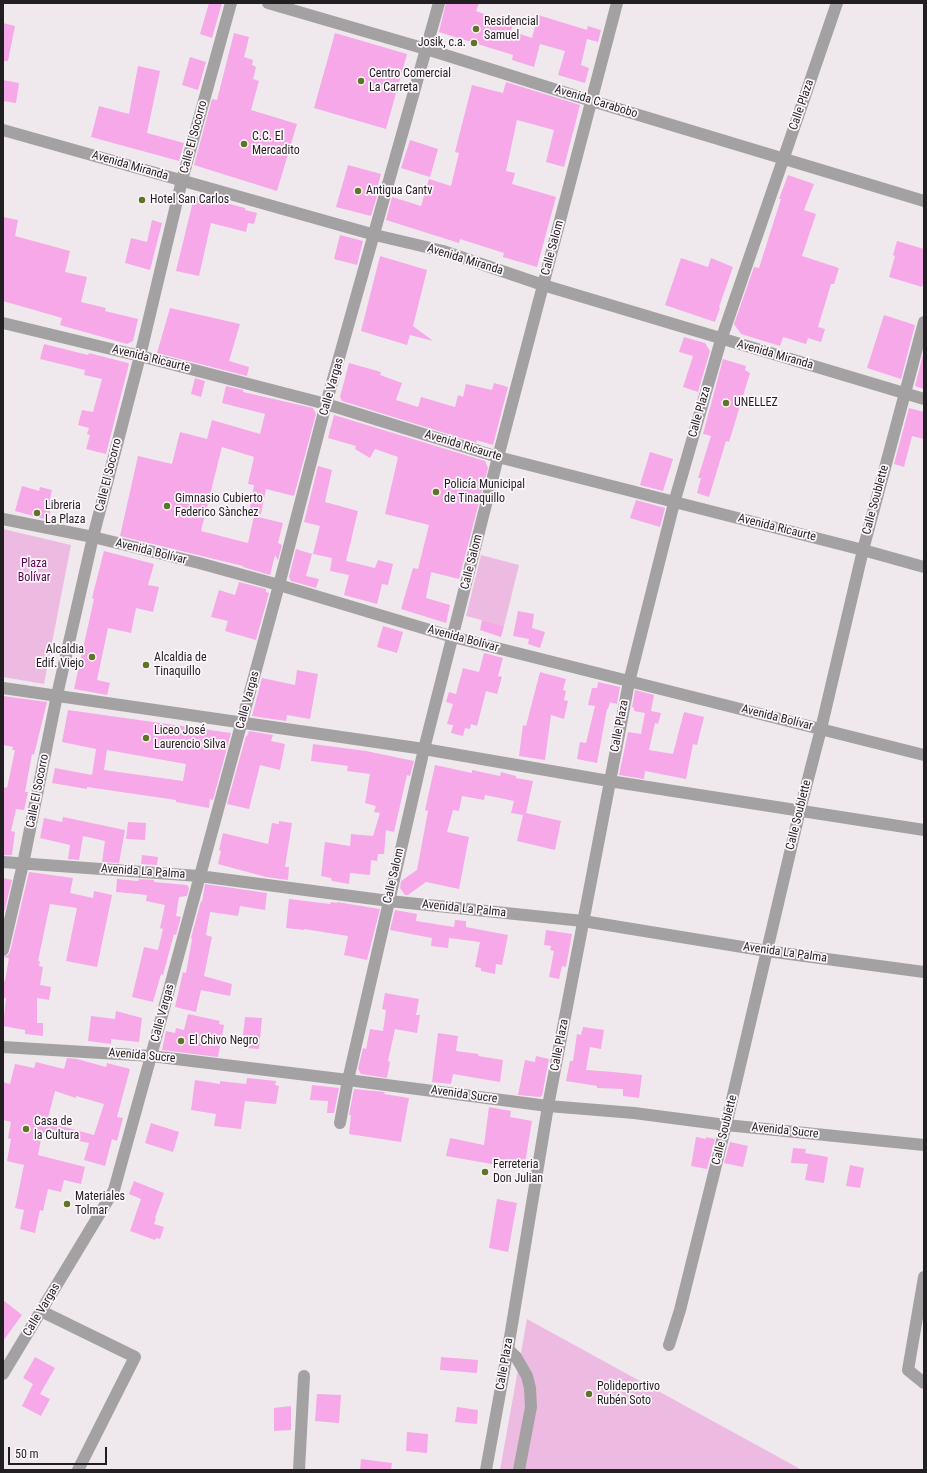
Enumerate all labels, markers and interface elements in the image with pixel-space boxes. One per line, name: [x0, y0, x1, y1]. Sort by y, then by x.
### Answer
place label: Residencial Samuel: [484, 15, 538, 43]
marker: Residencial Samuel: [471, 24, 481, 34]
place label: Josik, c.a.: [418, 36, 466, 50]
marker: Josik, c.a.: [469, 38, 479, 48]
place label: Centro Comercial La Carreta: [369, 67, 451, 95]
marker: Centro Comercial La Carreta: [356, 76, 366, 86]
street label: Calle Plaza: [787, 78, 817, 132]
street label: Avenida Carabobo: [553, 83, 639, 121]
street label: Calle El Socorro: [177, 99, 211, 175]
place label: C.C. El Mercadito: [252, 130, 300, 158]
marker: C.C. El Mercadito: [239, 139, 249, 149]
street label: Avenida Miranda: [90, 148, 170, 184]
place label: Antigua Cantv: [366, 184, 432, 198]
marker: Antigua Cantv: [353, 186, 363, 196]
place label: Hotel San Carlos: [150, 193, 229, 207]
marker: Hotel San Carlos: [137, 195, 147, 205]
street label: Calle Salom: [539, 219, 567, 277]
street label: Avenida Miranda: [425, 242, 505, 278]
street label: Avenida Miranda: [735, 337, 815, 373]
street label: Avenida Ricaurte: [111, 342, 191, 376]
street label: Calle Vargas: [317, 357, 347, 417]
street label: Calle Plaza: [686, 385, 714, 439]
place label: UNELLEZ: [734, 396, 778, 410]
marker: UNELLEZ: [721, 398, 731, 408]
street label: Avenida Ricaurte: [423, 427, 503, 465]
street label: Calle El Socorro: [93, 437, 125, 513]
street label: Calle Soublette: [860, 464, 892, 536]
place label: Policía Municipal de Tinaquillo: [444, 478, 525, 506]
marker: Policía Municipal de Tinaquillo: [431, 487, 441, 497]
place label: Gimnasio Cubierto Federico Sànchez: [175, 492, 263, 520]
place label: Libreria La Plaza: [45, 499, 85, 527]
marker: Gimnasio Cubierto Federico Sànchez: [162, 501, 172, 511]
marker: Libreria La Plaza: [32, 508, 42, 518]
street label: Avenida Ricaurte: [737, 511, 817, 545]
street label: Calle Salom: [458, 533, 486, 591]
street label: Avenida Bolívar: [114, 536, 188, 568]
park label: Plaza Bolívar: [18, 557, 50, 585]
street label: Avenida Bolívar: [426, 623, 500, 655]
place label: Alcaldia Edif. Viejo: [36, 643, 84, 671]
place label: Alcaldia de Tinaquillo: [154, 651, 207, 679]
marker: Alcaldia Edif. Viejo: [87, 652, 97, 662]
marker: Alcaldia de Tinaquillo: [141, 660, 151, 670]
street label: Calle Vargas: [233, 669, 263, 731]
street label: Calle Plaza: [608, 699, 632, 753]
street label: Avenida Bolívar: [740, 702, 814, 734]
place label: Liceo José Laurencio Silva: [154, 724, 226, 752]
marker: Liceo José Laurencio Silva: [141, 733, 151, 743]
street label: Calle El Socorro: [24, 753, 52, 829]
street label: Calle Soublette: [783, 779, 815, 851]
street label: Calle Salom: [381, 847, 407, 905]
street label: Avenida La Palma: [100, 862, 186, 882]
street label: Avenida La Palma: [421, 897, 507, 921]
street label: Avenida La Palma: [742, 940, 828, 966]
street label: Calle Vargas: [148, 982, 178, 1044]
street label: Calle Plaza: [548, 1018, 572, 1072]
place label: El Chivo Negro: [189, 1034, 258, 1048]
marker: El Chivo Negro: [176, 1036, 186, 1046]
street label: Avenida Sucre: [108, 1046, 176, 1066]
street label: Avenida Sucre: [430, 1083, 498, 1107]
street label: Calle Soublette: [709, 1094, 741, 1166]
place label: Casa de la Cultura: [34, 1115, 79, 1143]
street label: Avenida Sucre: [751, 1120, 819, 1142]
marker: Casa de la Cultura: [21, 1124, 31, 1134]
place label: Ferreteria Don Julian: [493, 1158, 543, 1186]
marker: Ferreteria Don Julian: [480, 1167, 490, 1177]
place label: Materiales Tolmar: [75, 1190, 125, 1218]
marker: Materiales Tolmar: [62, 1199, 72, 1209]
street label: Calle Vargas: [21, 1281, 63, 1339]
street label: Calle Plaza: [493, 1337, 517, 1391]
place label: Polideportivo Rubén Soto: [597, 1380, 660, 1408]
marker: Polideportivo Rubén Soto: [584, 1389, 594, 1399]
scale bar: [10, 1439, 109, 1465]
text: 50 m: [15, 1447, 39, 1461]

